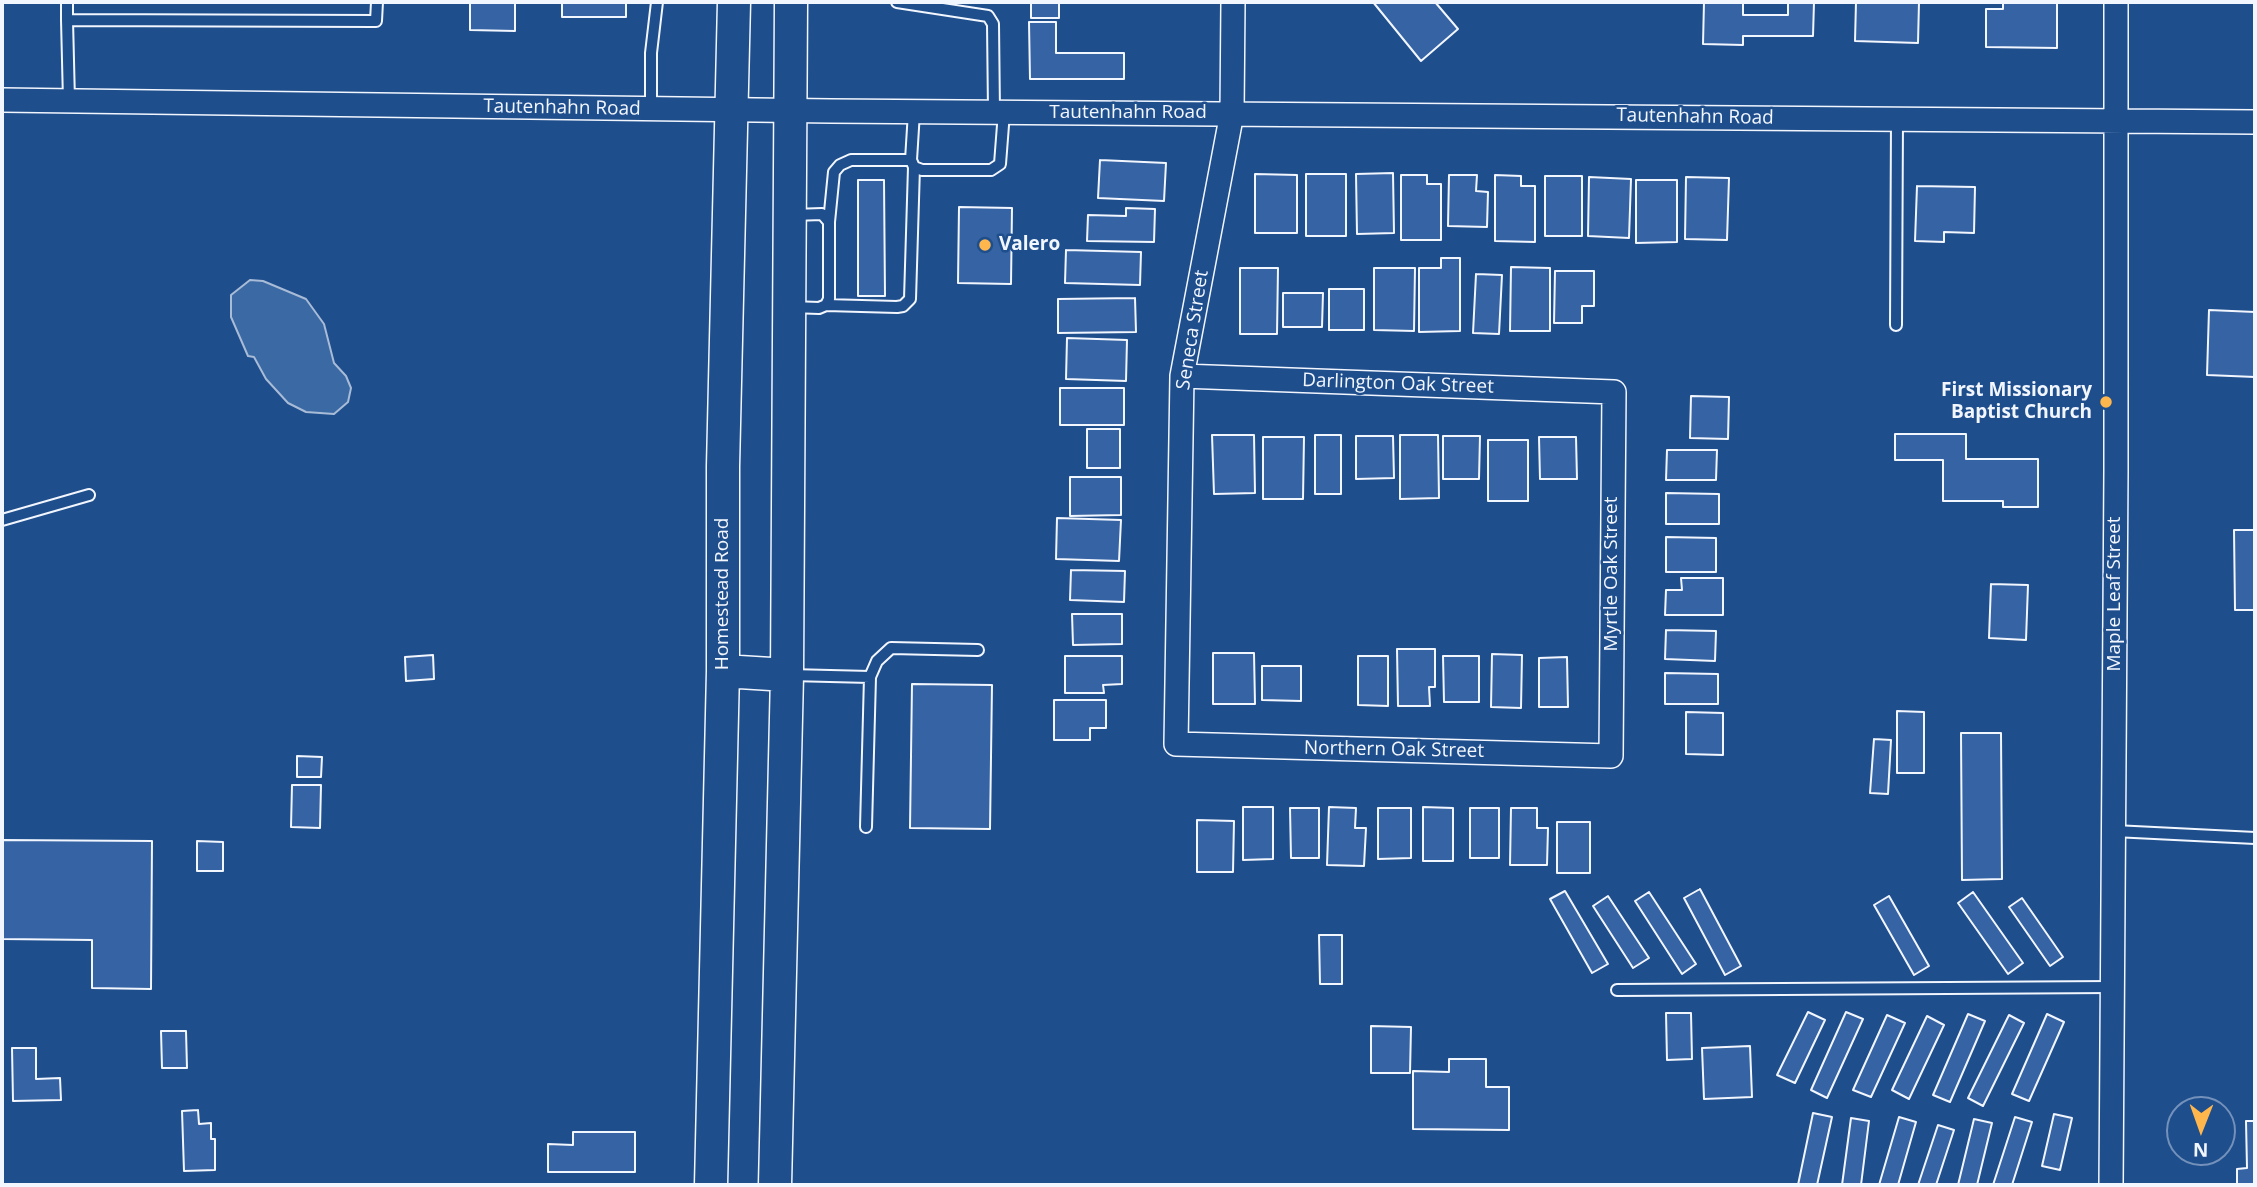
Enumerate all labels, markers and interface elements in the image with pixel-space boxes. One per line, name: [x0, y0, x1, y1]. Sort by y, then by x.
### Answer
street label: Tautenhahn Road: [483, 95, 641, 121]
street label: Tautenhahn Road: [1049, 102, 1207, 124]
street label: Tautenhahn Road: [1616, 104, 1774, 130]
place label: Valero: [999, 234, 1060, 256]
marker: Valero: [977, 237, 993, 253]
street label: Seneca Street: [1172, 268, 1214, 392]
street label: Darlington Oak Street: [1302, 369, 1494, 399]
place label: First Missionary Baptist Church: [1941, 380, 2092, 424]
marker: First Missionary Baptist Church: [2098, 394, 2114, 410]
street label: Myrtle Oak Street: [1601, 497, 1623, 651]
street label: Maple Leaf Street: [2104, 516, 2126, 672]
street label: Homestead Road: [712, 518, 734, 670]
street label: Northern Oak Street: [1304, 737, 1484, 763]
north arrow: [2166, 1096, 2236, 1166]
text: N: [2193, 1137, 2209, 1163]

